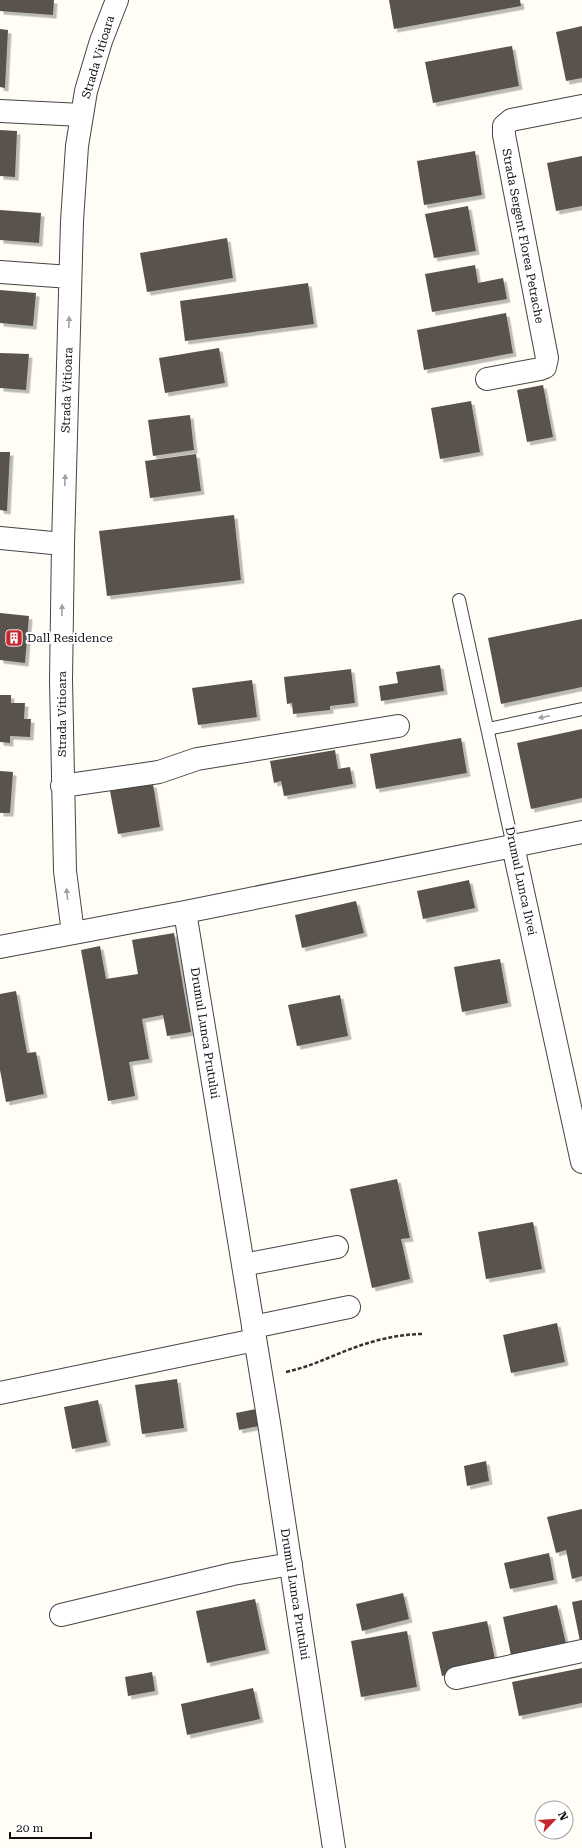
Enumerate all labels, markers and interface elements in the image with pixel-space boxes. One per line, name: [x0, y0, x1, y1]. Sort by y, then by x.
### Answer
street label: Strada Vitioara: [79, 13, 117, 100]
street label: Strada Sergent Florea Petrache: [499, 147, 547, 325]
one-way arrow: [66, 315, 72, 328]
street label: Strada Vitioara: [59, 346, 76, 433]
one-way arrow: [61, 474, 68, 486]
one-way arrow: [59, 603, 65, 616]
building icon: Dall Residence: [4, 628, 24, 648]
place label: Dall Residence: [27, 631, 113, 645]
street label: Strada Vitioara: [55, 671, 69, 757]
one-way arrow: [538, 715, 550, 721]
street label: Drumul Lunca Ilvei: [503, 825, 539, 937]
one-way arrow: [64, 888, 70, 900]
street label: Drumul Lunca Prutului: [188, 966, 222, 1100]
street label: Drumul Lunca Prutului: [278, 1527, 312, 1661]
north arrow: [534, 1800, 574, 1840]
text: N: [555, 1809, 571, 1823]
scale bar: [10, 1814, 91, 1840]
text: 20 m: [16, 1821, 43, 1835]

